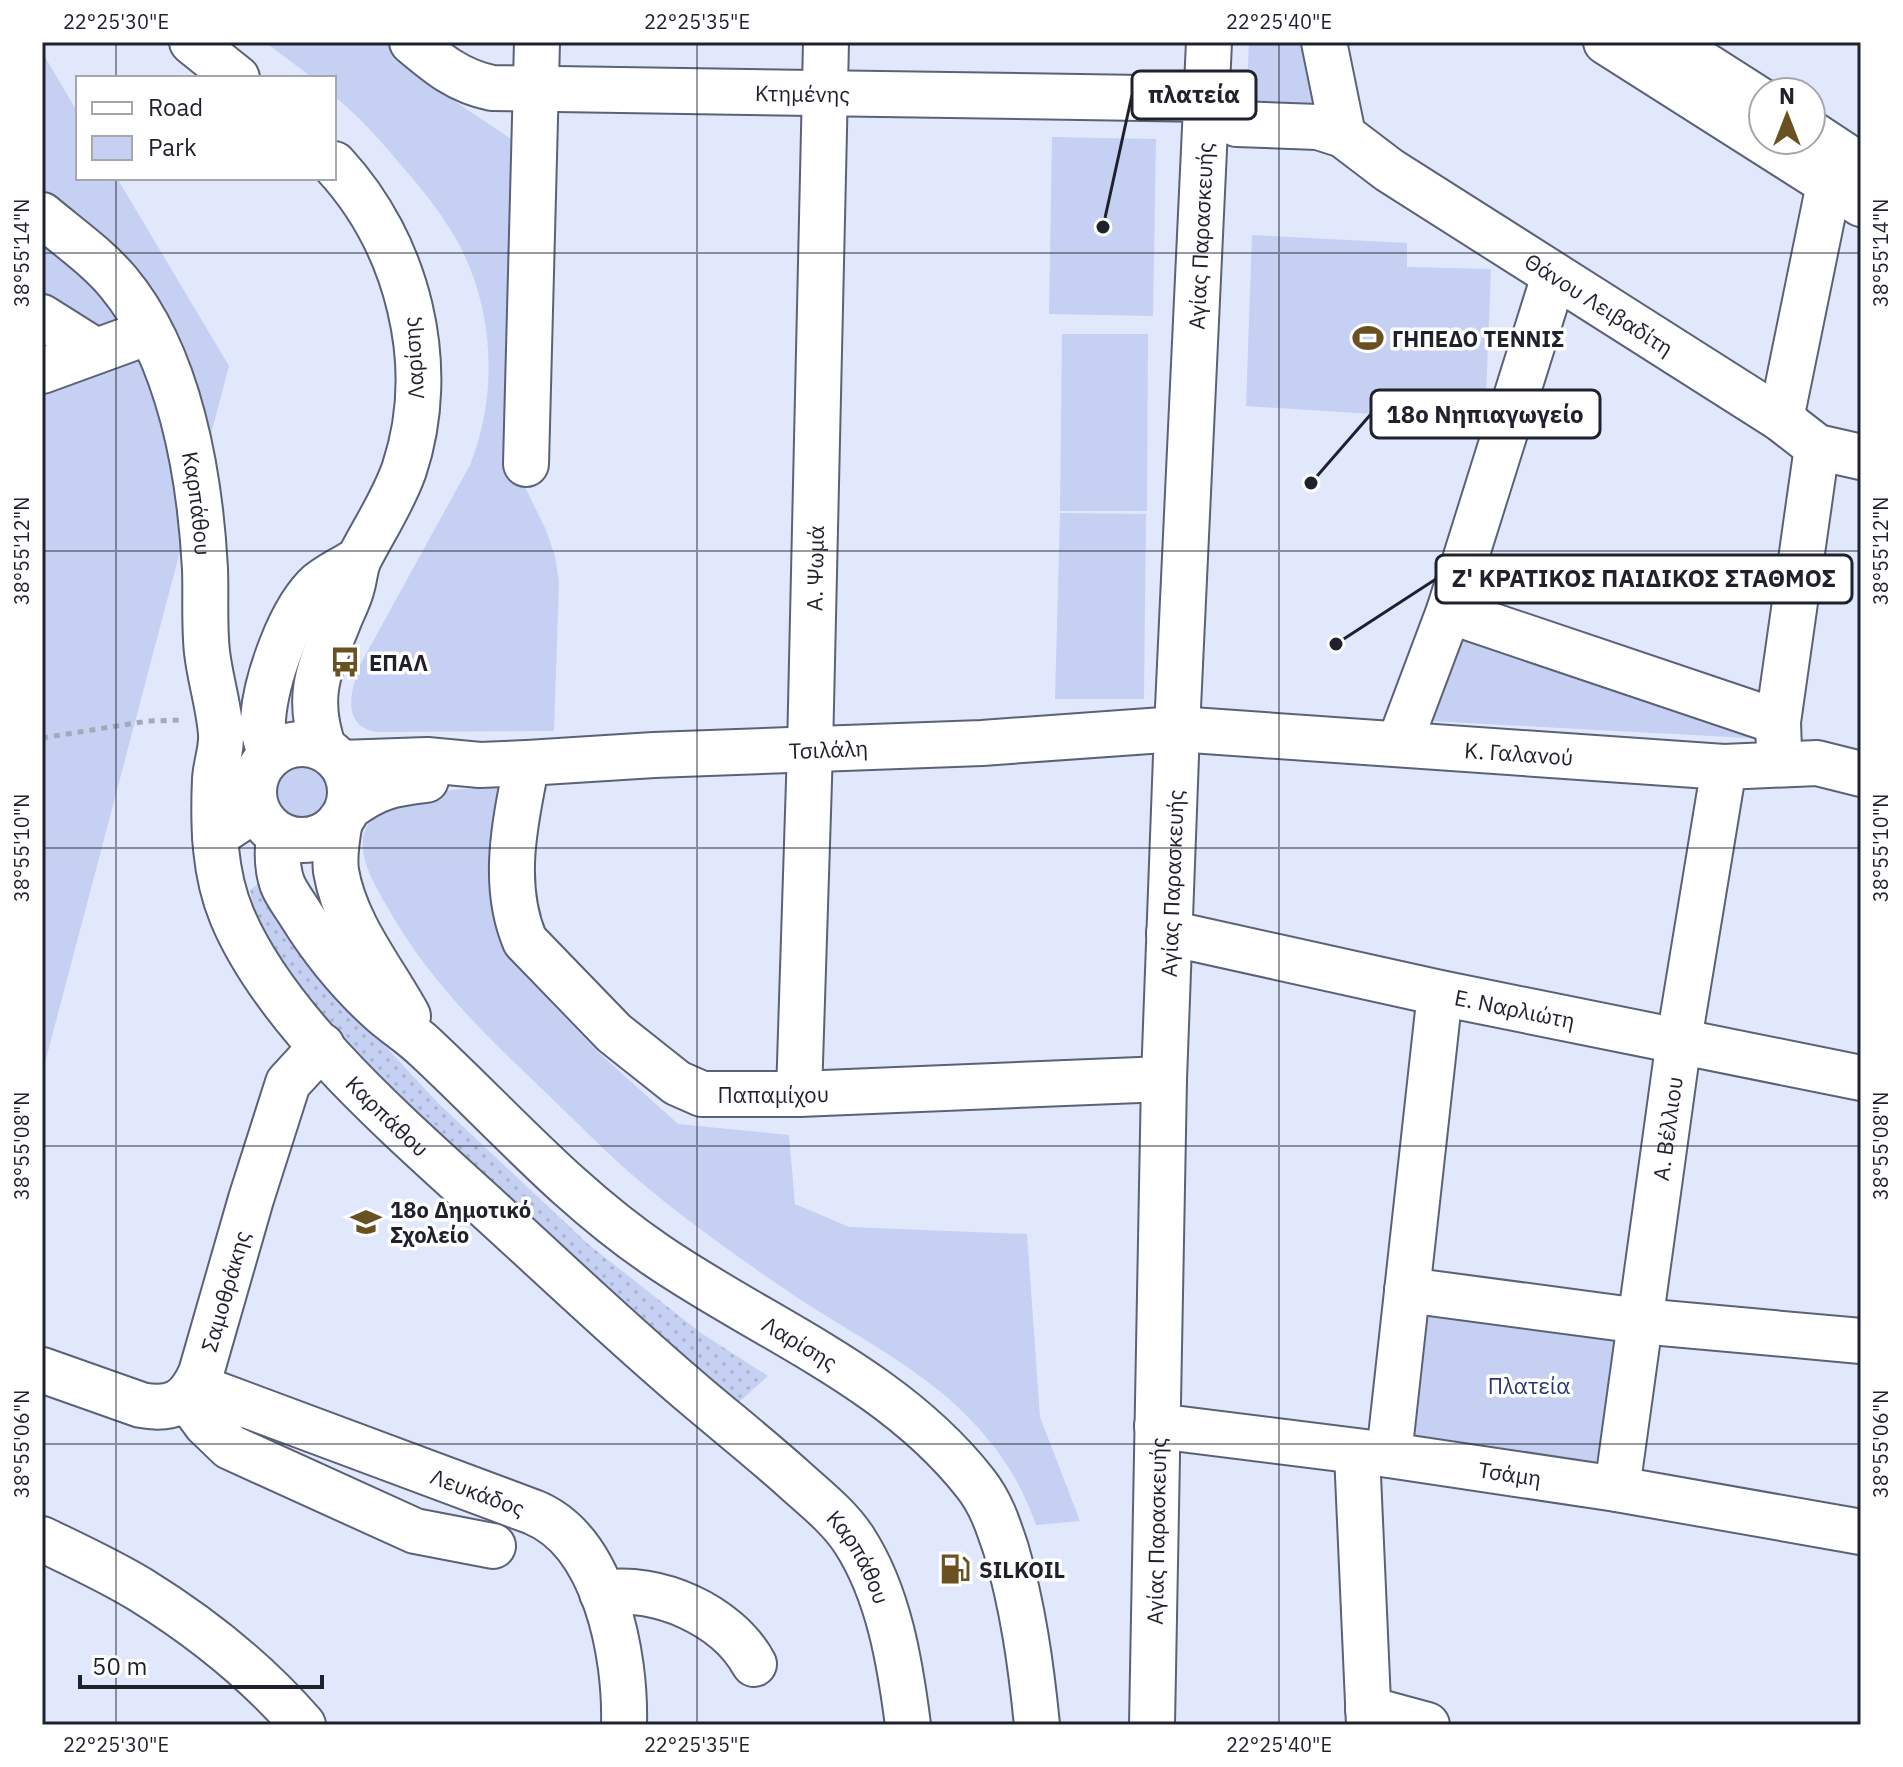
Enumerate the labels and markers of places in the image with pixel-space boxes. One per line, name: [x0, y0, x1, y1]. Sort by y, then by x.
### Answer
callout: πλατεία: [1132, 71, 1256, 119]
sports icon: ΓΗΠΕΔΟ ΤΕΝΝΙΣ: [1351, 321, 1385, 355]
place label: ΓΗΠΕΔΟ ΤΕΝΝΙΣ: [1392, 324, 1564, 353]
callout: 18ο Νηπιαγωγείο: [1371, 390, 1600, 438]
callout: Ζ' ΚΡΑΤΙΚΟΣ ΠΑΙΔΙΚΟΣ ΣΤΑΘΜΟΣ: [1436, 555, 1852, 603]
bus stop icon: ΕΠΑΛ: [328, 645, 362, 679]
place label: ΕΠΑΛ: [369, 648, 428, 677]
place label: 18ο Δημοτικό Σχολείο: [390, 1195, 531, 1249]
school or university icon: 18ο Δημοτικό Σχολείο: [349, 1205, 383, 1239]
fuel station icon: SILKOIL: [938, 1552, 972, 1586]
place label: SILKOIL: [979, 1555, 1065, 1584]

